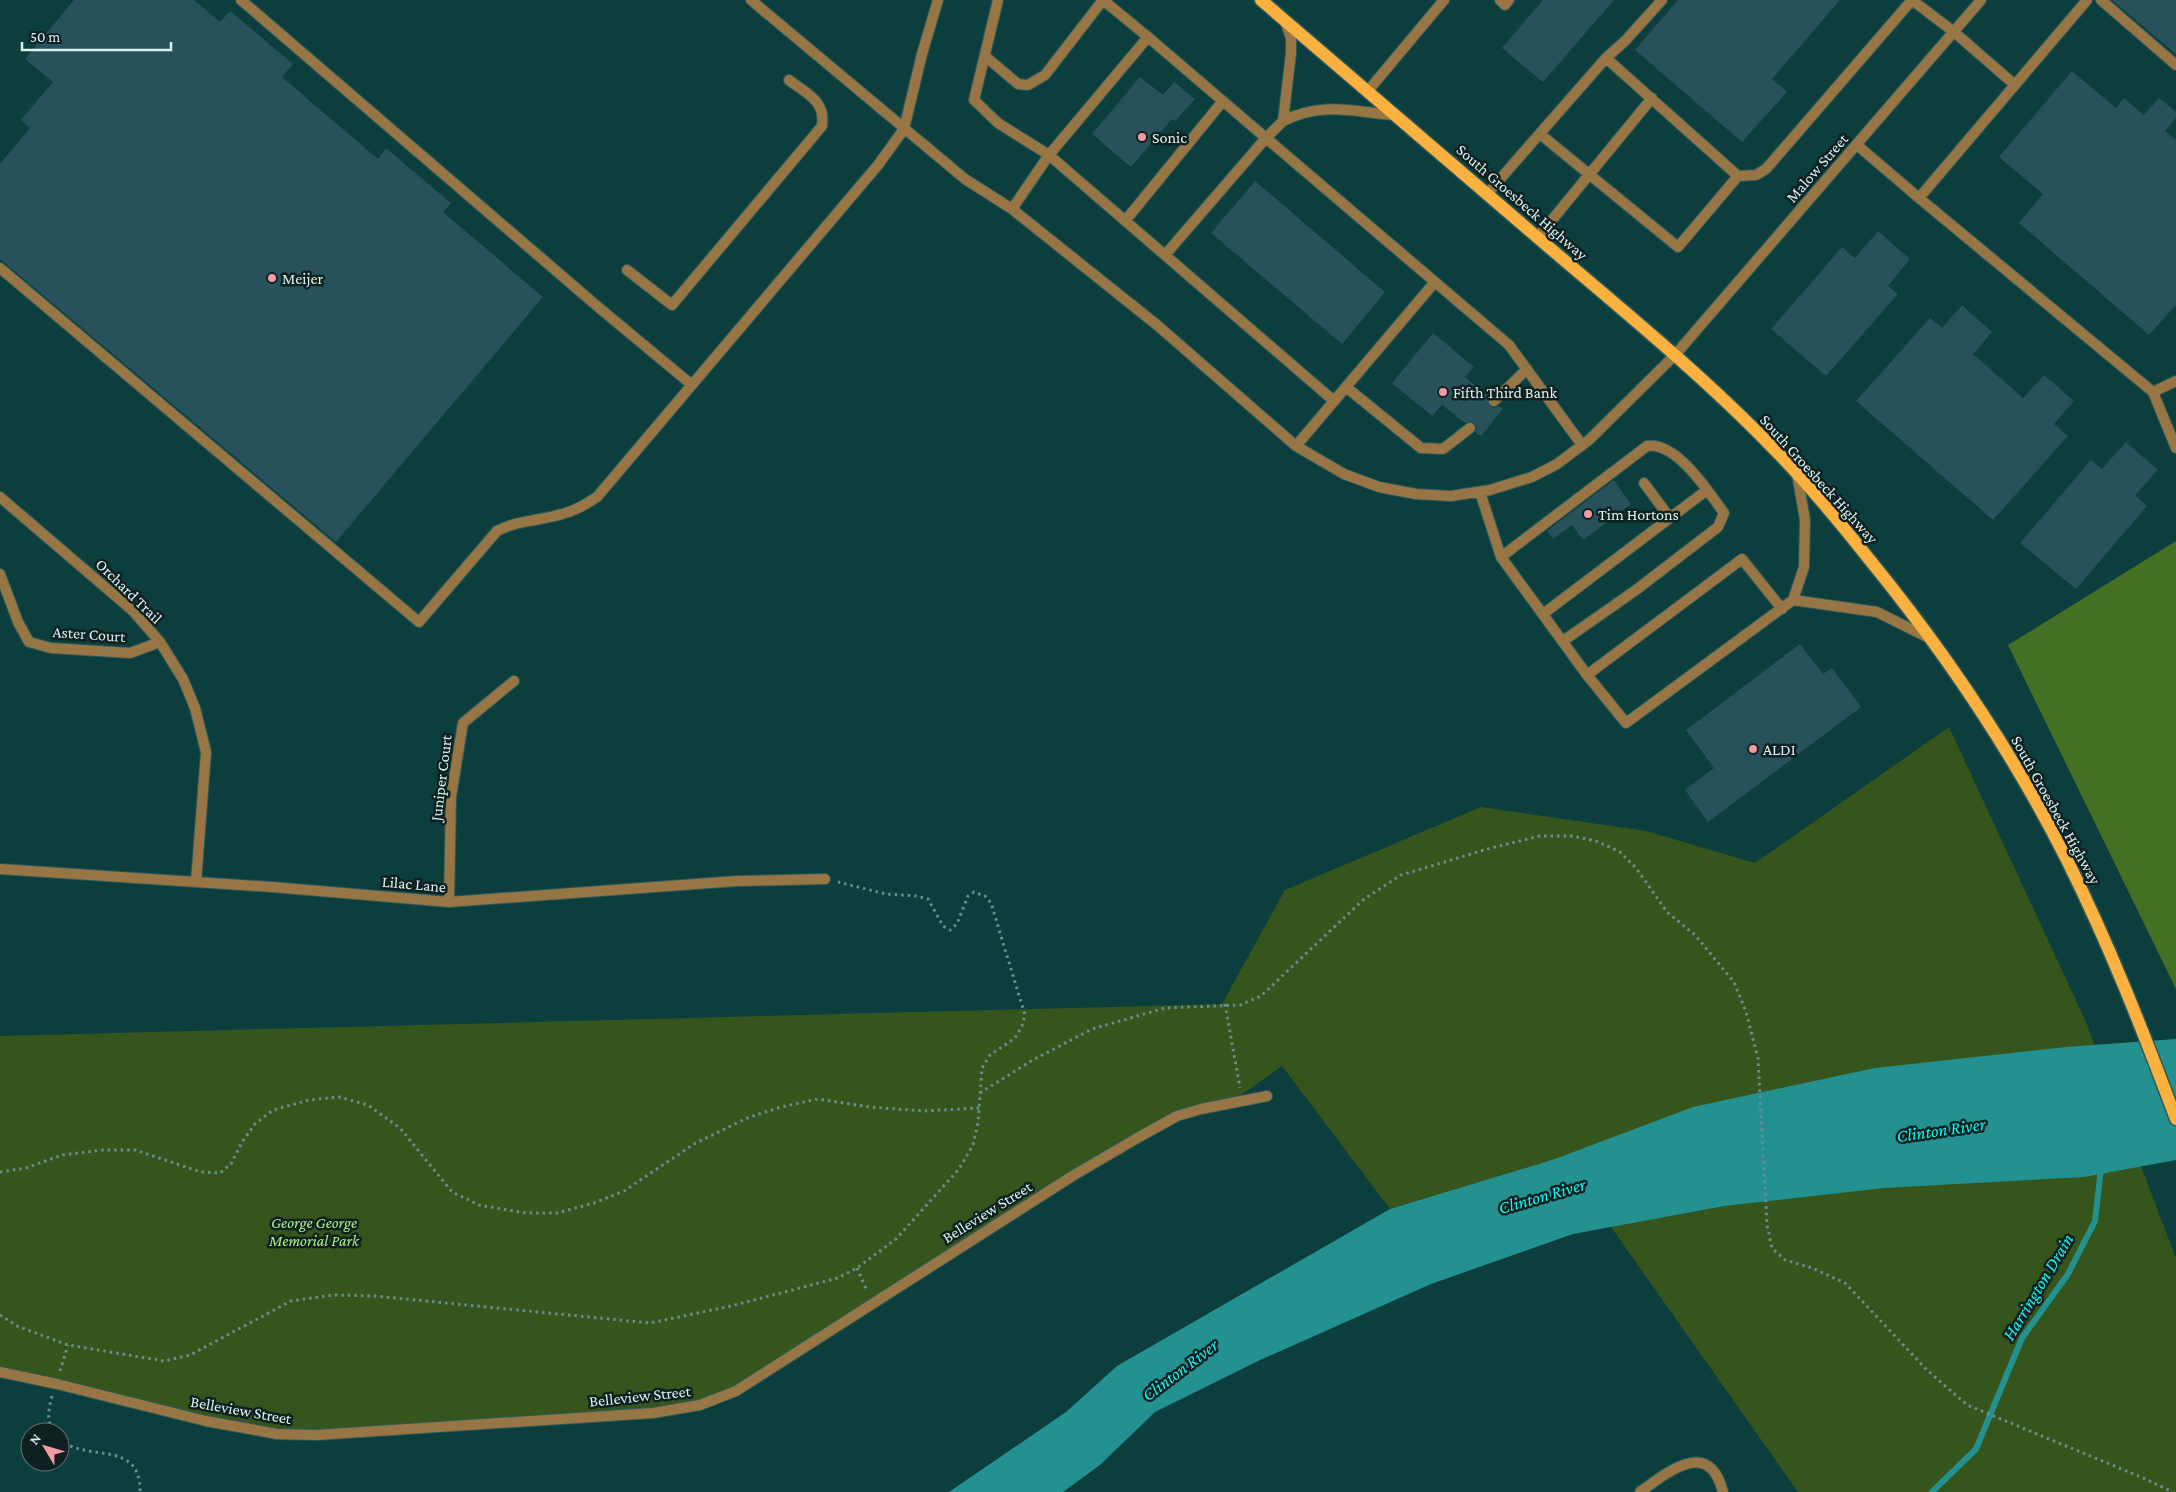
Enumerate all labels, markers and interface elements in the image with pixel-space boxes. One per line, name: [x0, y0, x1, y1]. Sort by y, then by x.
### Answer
scale bar: [22, 20, 171, 52]
text: 50 m: [30, 29, 60, 45]
place label: Sonic: [1152, 129, 1187, 146]
street label: Malow Street: [1783, 130, 1852, 206]
marker: Sonic: [1136, 131, 1148, 143]
street label: South Groesbeck Highway: [1453, 141, 1591, 264]
place label: Meijer: [282, 270, 323, 288]
marker: Meijer: [266, 272, 278, 284]
place label: Fifth Third Bank: [1453, 384, 1558, 401]
marker: Fifth Third Bank: [1437, 386, 1449, 398]
street label: South Groesbeck Highway: [1756, 411, 1882, 548]
place label: Tim Hortons: [1598, 506, 1679, 523]
marker: Tim Hortons: [1582, 508, 1594, 520]
street label: Orchard Trail: [92, 555, 166, 627]
street label: Aster Court: [52, 623, 127, 645]
street label: Juniper Court: [427, 733, 456, 824]
street label: South Groesbeck Highway: [2007, 733, 2104, 888]
place label: ALDI: [1763, 741, 1796, 758]
marker: ALDI: [1747, 743, 1759, 755]
street label: Lilac Lane: [381, 873, 447, 895]
water label: Clinton River: [1895, 1114, 1988, 1146]
water label: Clinton River: [1496, 1174, 1589, 1218]
street label: Belleview Street: [939, 1177, 1035, 1246]
park label: George George Memorial Park: [268, 1214, 360, 1249]
water label: Harrington Drain: [1998, 1230, 2078, 1344]
water label: Clinton River: [1138, 1335, 1222, 1405]
street label: Belleview Street: [588, 1382, 692, 1410]
street label: Belleview Street: [189, 1393, 293, 1427]
north arrow: [20, 1422, 70, 1472]
text: N: [26, 1430, 44, 1448]

